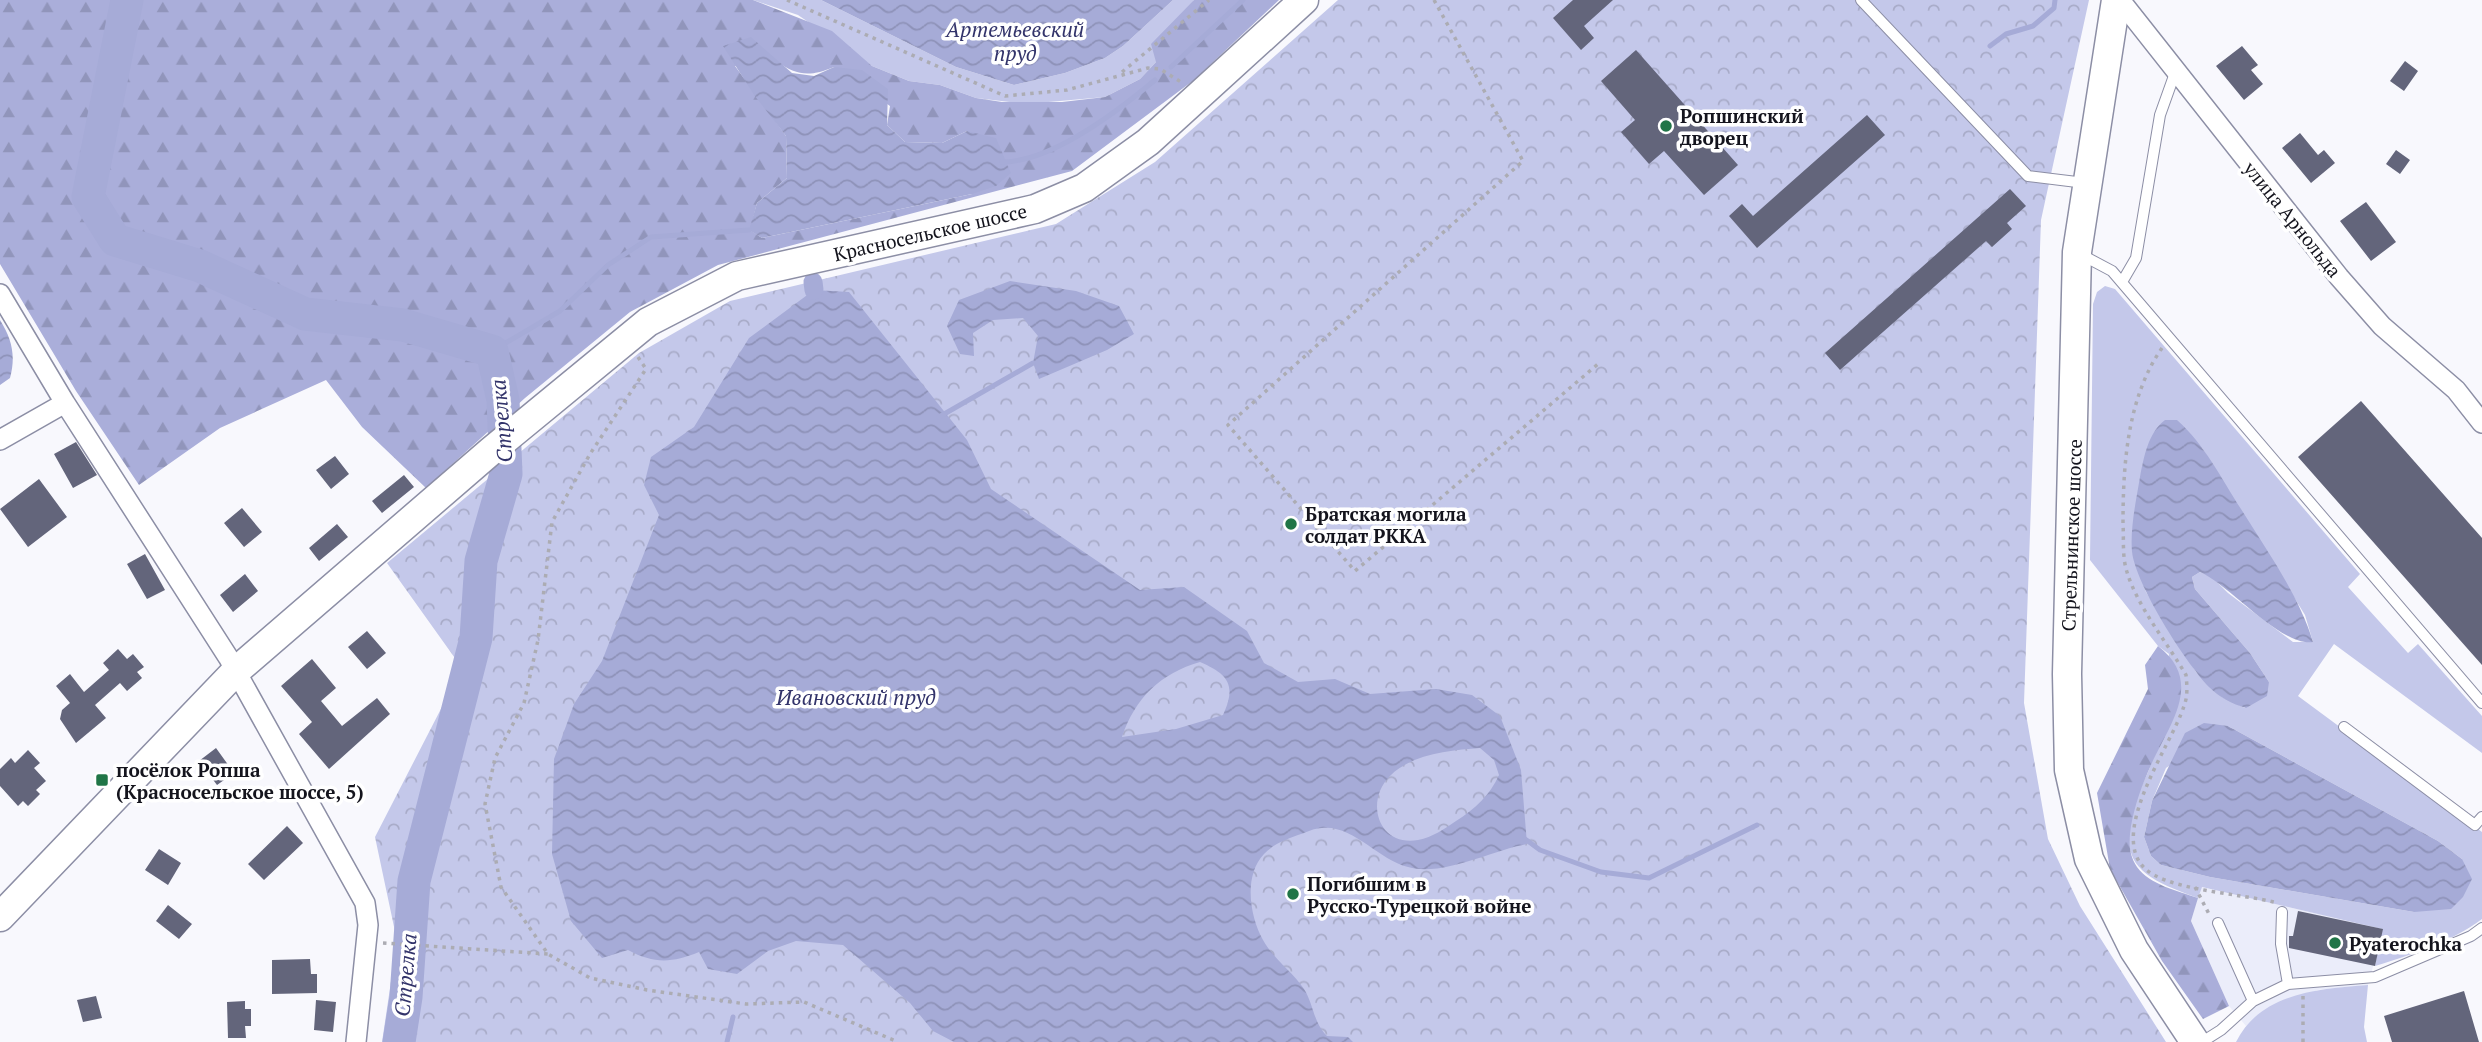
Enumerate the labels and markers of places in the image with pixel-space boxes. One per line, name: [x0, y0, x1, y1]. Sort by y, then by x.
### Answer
place label: Ропшинский дворец: [1680, 103, 1804, 150]
marker: Ропшинский дворец: [1658, 118, 1674, 134]
place label: Братская могила солдат РККА: [1305, 501, 1467, 548]
marker: Братская могила солдат РККА: [1283, 516, 1299, 532]
place label: посёлок Ропша (Красносельское шоссе, 5): [116, 757, 364, 804]
marker: посёлок Ропша (Красносельское шоссе, 5): [94, 772, 110, 788]
place label: Погибшим в Русско-Турецкой войне: [1307, 871, 1532, 918]
marker: Погибшим в Русско-Турецкой войне: [1285, 886, 1301, 902]
place label: Pyaterochka: [2349, 931, 2462, 956]
marker: Pyaterochka: [2327, 935, 2343, 951]

